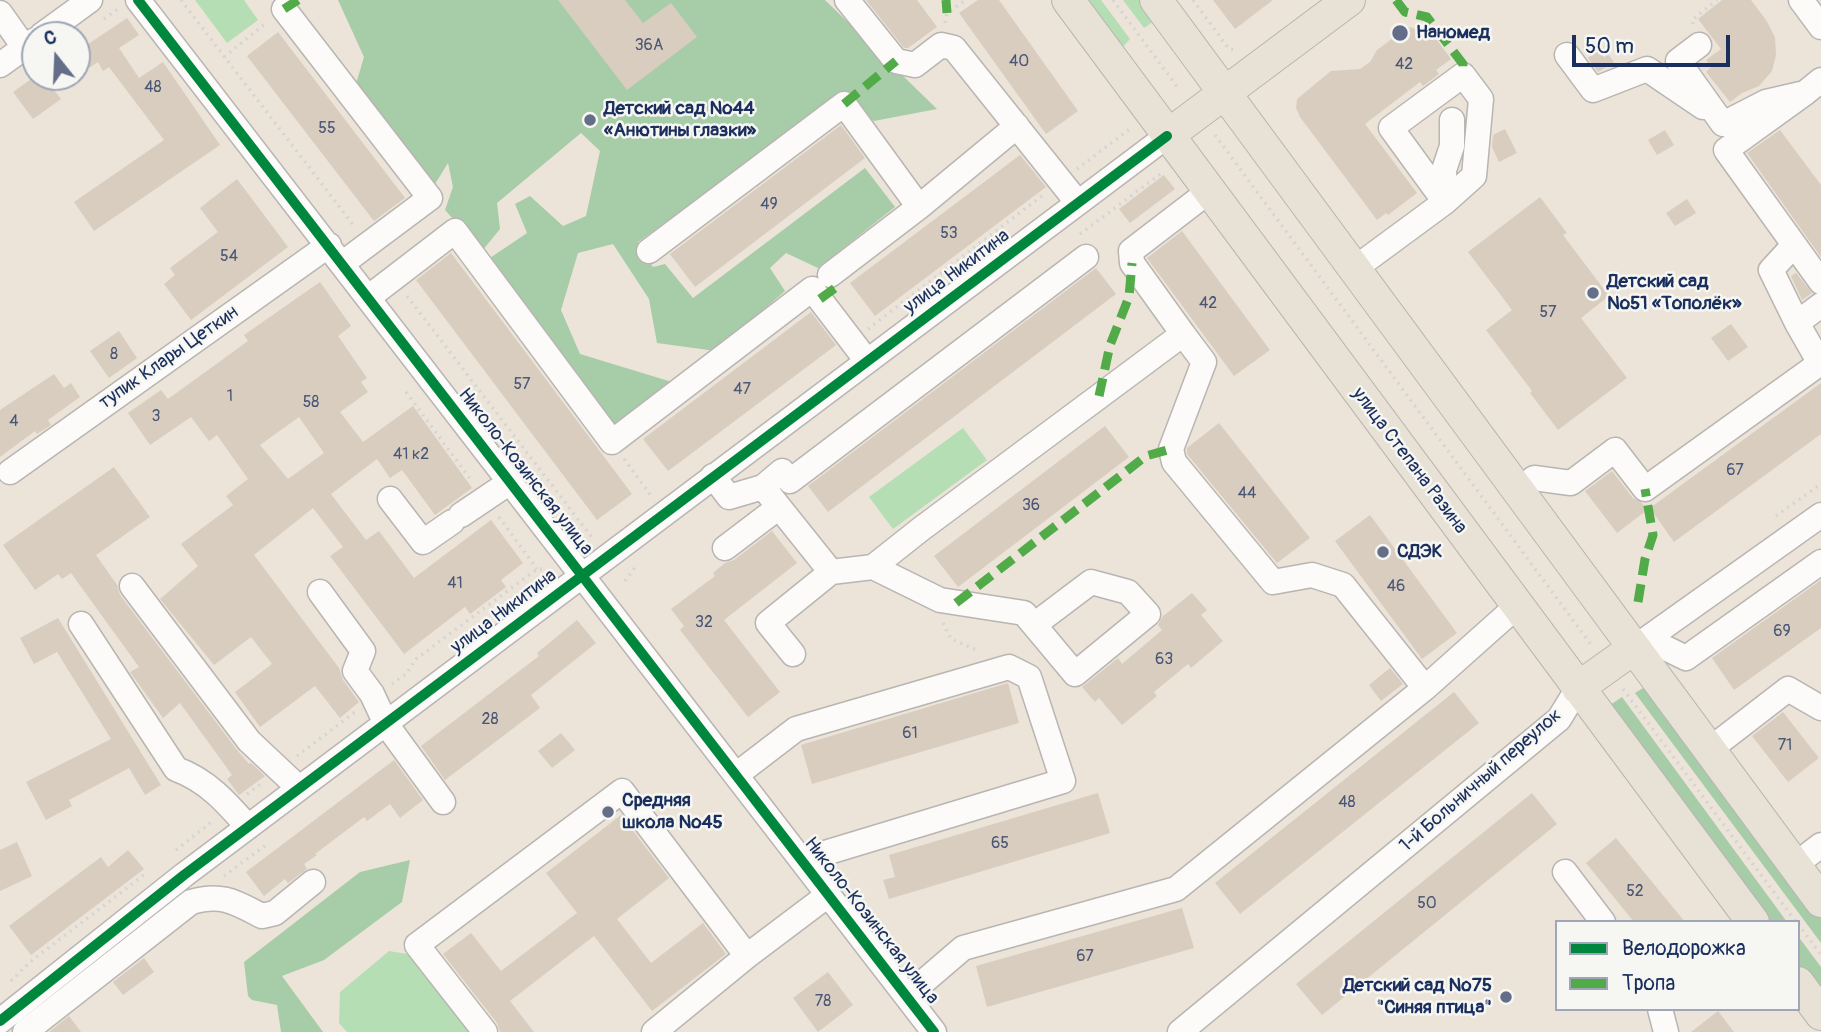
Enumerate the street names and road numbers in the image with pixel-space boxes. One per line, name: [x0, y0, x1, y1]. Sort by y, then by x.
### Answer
street label: улица Никитина: [900, 225, 1014, 319]
street label: тупик Клары Цеткин: [95, 301, 243, 415]
street label: улица Степана Разина: [1347, 383, 1471, 539]
street label: Николо-Козинская улица: [453, 384, 597, 560]
street label: улица Никитина: [447, 565, 561, 659]
street label: 1-й Больничный переулок: [1395, 704, 1567, 858]
street label: Николо-Козинская улица: [799, 833, 943, 1009]

